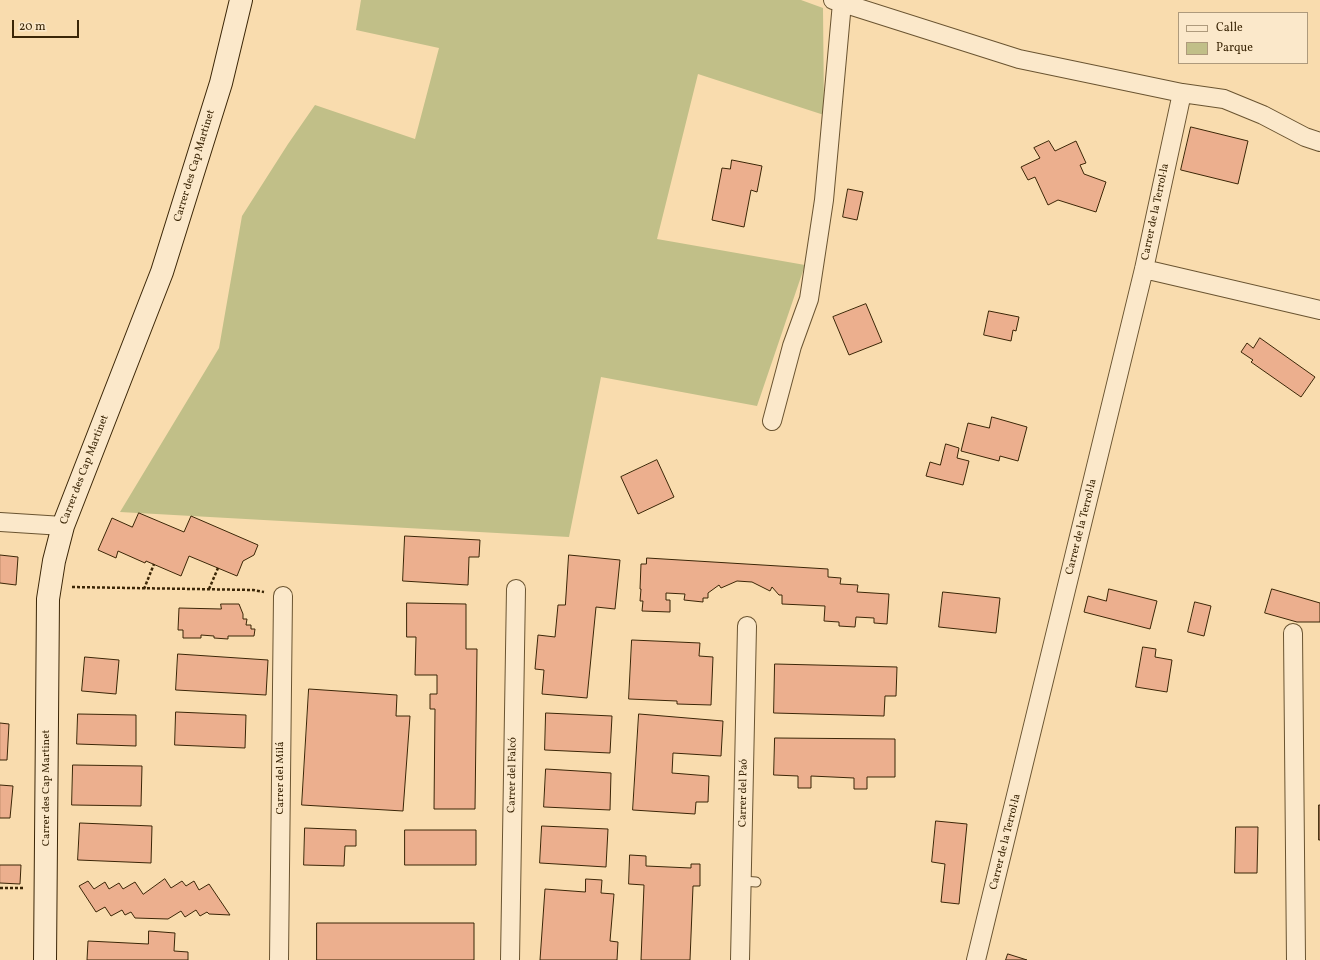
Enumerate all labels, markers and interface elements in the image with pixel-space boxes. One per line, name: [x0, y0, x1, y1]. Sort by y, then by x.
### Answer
scale bar: [14, 12, 81, 38]
legend: [1178, 12, 1308, 64]
text: 20 m: [19, 19, 46, 35]
text: Calle: [1216, 20, 1243, 36]
text: Parque: [1216, 40, 1253, 56]
street label: Carrer des Cap Martinet: [172, 108, 218, 224]
street label: Carrer de la Terrol·la: [1139, 162, 1173, 262]
street label: Carrer des Cap Martinet: [58, 413, 112, 527]
street label: Carrer de la Terrol·la: [1064, 478, 1100, 576]
street label: Carrer des Cap Martinet: [40, 730, 54, 846]
street label: Carrer del Falcó: [506, 737, 520, 813]
street label: Carrer del Milá: [274, 741, 288, 815]
street label: Carrer del Paó: [737, 759, 751, 827]
street label: Carrer de la Terrol·la: [988, 793, 1024, 891]

